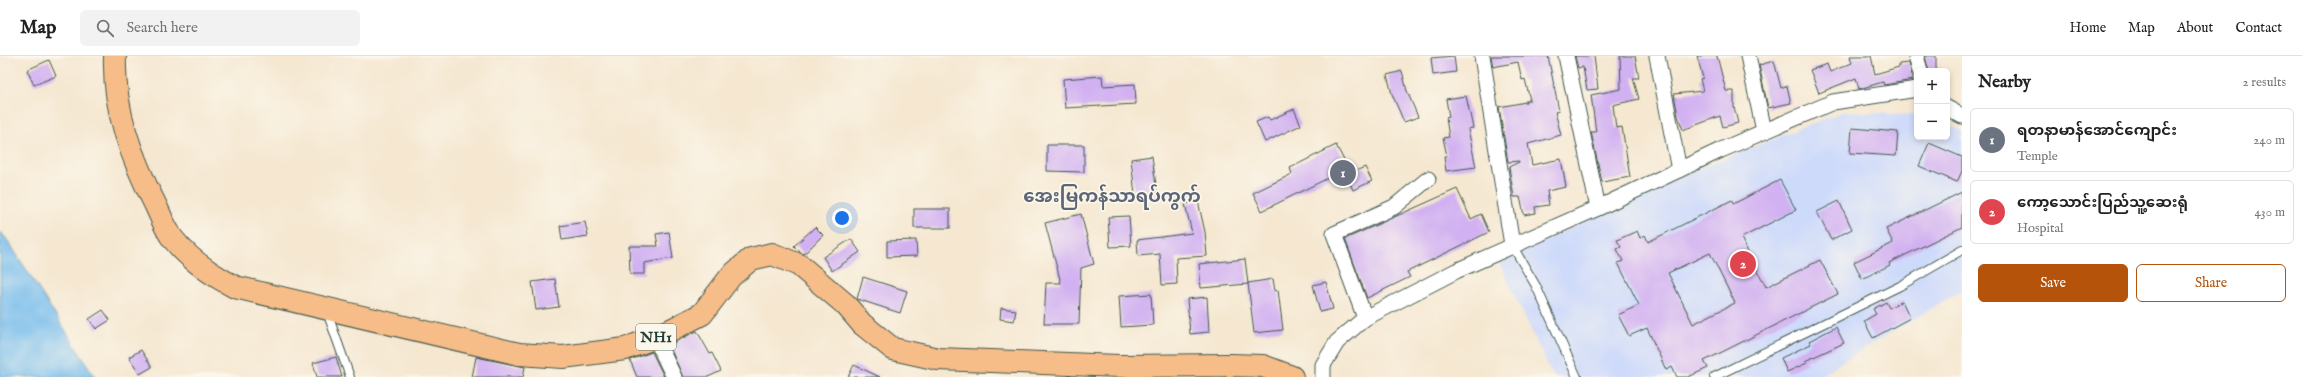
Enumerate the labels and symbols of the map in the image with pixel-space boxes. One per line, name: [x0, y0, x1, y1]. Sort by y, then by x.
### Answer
pin: 1: [1330, 158, 1356, 188]
district label: အေးမြကန်သာရပ်ကွက်: [1023, 184, 1201, 210]
your location: [832, 208, 852, 228]
pin: 2: [1730, 249, 1756, 279]
road number: NH1: [636, 324, 676, 350]

